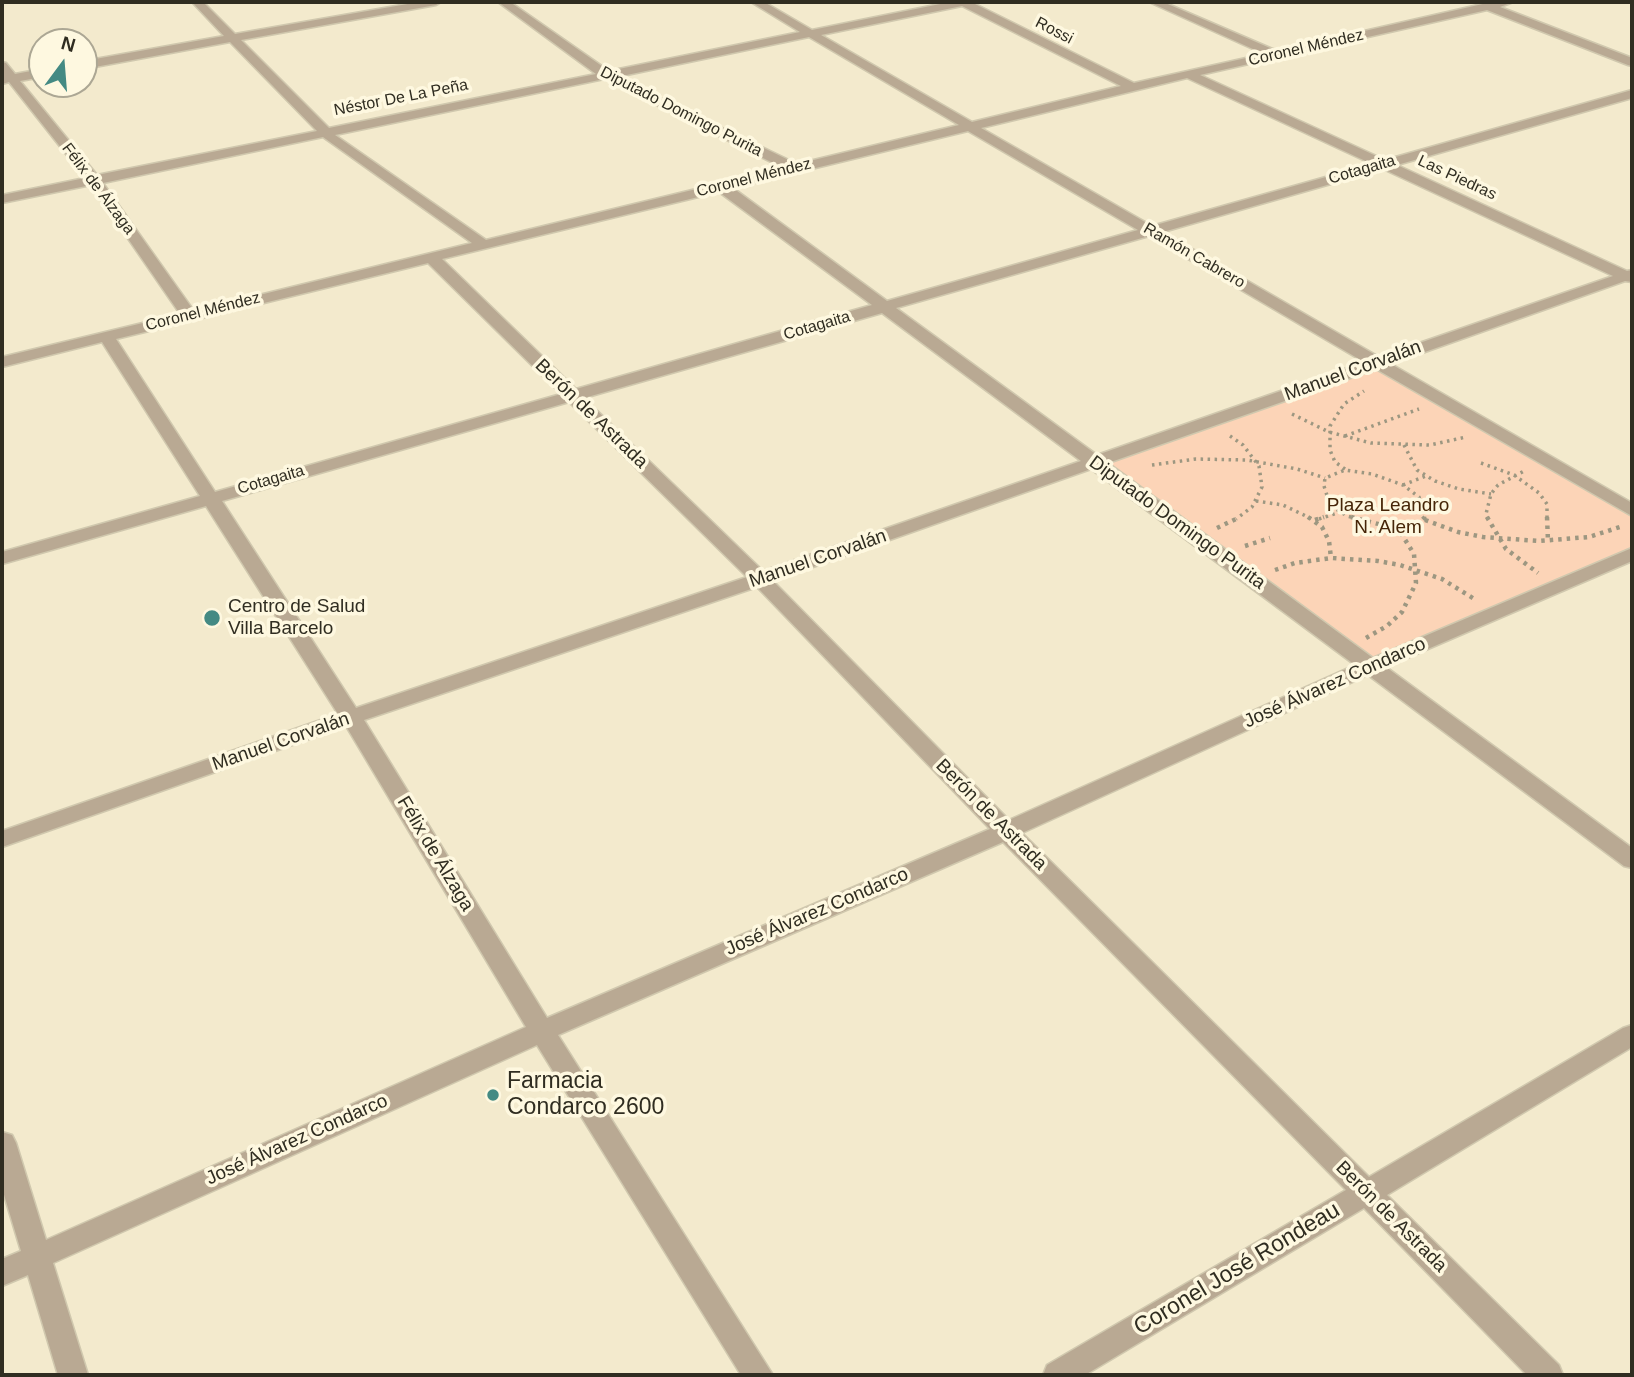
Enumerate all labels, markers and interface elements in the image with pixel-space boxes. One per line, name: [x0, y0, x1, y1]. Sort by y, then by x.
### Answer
street label: Rossi: [1032, 13, 1076, 49]
street label: Coronel Méndez: [1247, 25, 1365, 71]
north arrow: [28, 28, 98, 98]
text: N: [59, 32, 78, 56]
street label: Diputado Domingo Purita: [597, 63, 765, 161]
street label: Néstor De La Peña: [332, 76, 470, 120]
street label: Félix de Álzaga: [57, 140, 139, 238]
street label: Cotagaita: [1326, 151, 1398, 189]
street label: Las Piedras: [1415, 151, 1499, 205]
street label: Coronel Méndez: [695, 154, 813, 202]
street label: Ramón Cabrero: [1140, 219, 1248, 293]
street label: Coronel Méndez: [144, 288, 262, 336]
street label: Cotagaita: [781, 307, 853, 345]
street label: Manuel Corvalán: [1282, 336, 1424, 406]
street label: Berón de Astrada: [530, 354, 652, 474]
street label: Diputado Domingo Purita: [1084, 451, 1270, 595]
street label: Cotagaita: [235, 461, 307, 499]
park label: Plaza Leandro N. Alem: [1327, 495, 1449, 539]
street label: Manuel Corvalán: [746, 525, 890, 593]
place label: Centro de Salud Villa Barcelo: [228, 596, 365, 640]
marker: Centro de Salud Villa Barcelo: [202, 608, 222, 628]
street label: José Álvarez Condarco: [1241, 633, 1429, 733]
street label: Manuel Corvalán: [209, 708, 353, 776]
street label: Berón de Astrada: [931, 755, 1051, 875]
street label: Félix de Álzaga: [392, 792, 478, 916]
street label: José Álvarez Condarco: [722, 863, 912, 961]
place label: Farmacia Condarco 2600: [507, 1068, 664, 1122]
marker: Farmacia Condarco 2600: [485, 1087, 501, 1103]
street label: José Álvarez Condarco: [203, 1090, 391, 1190]
street label: Berón de Astrada: [1331, 1157, 1451, 1277]
street label: Coronel José Rondeau: [1129, 1197, 1345, 1341]

